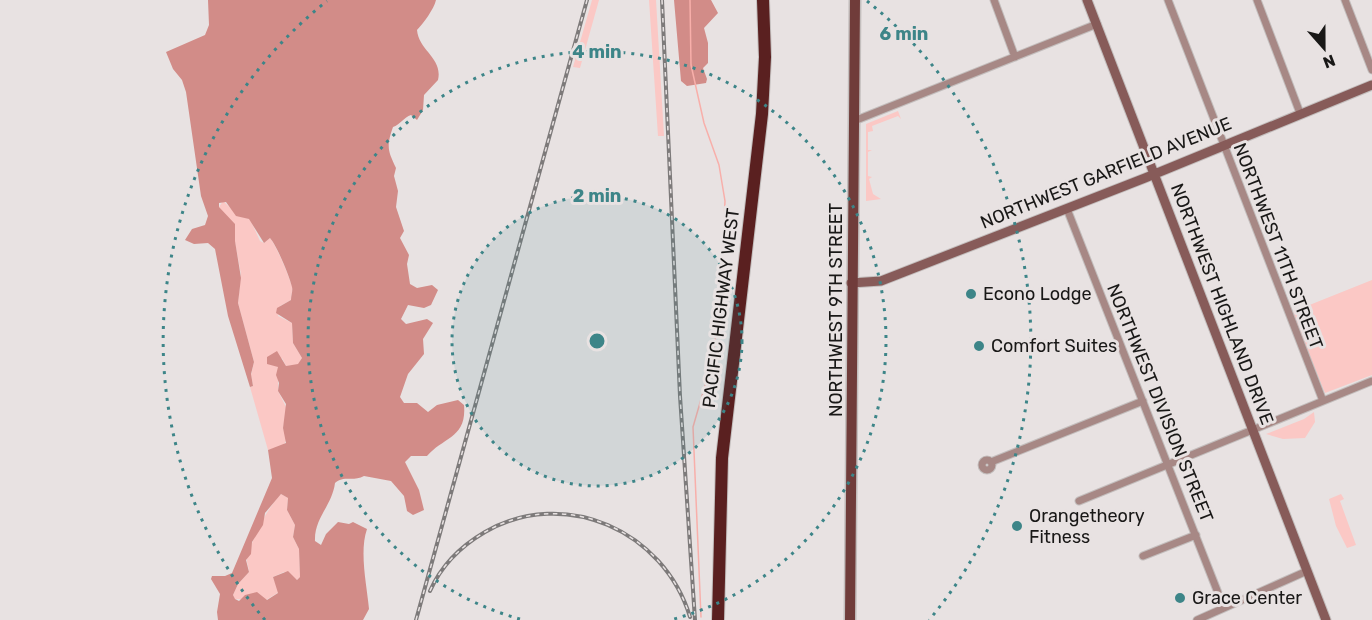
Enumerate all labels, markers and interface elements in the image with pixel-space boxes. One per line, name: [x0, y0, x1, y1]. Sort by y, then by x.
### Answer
north arrow: [1294, 18, 1354, 78]
text: 6 min: [880, 23, 928, 45]
text: 4 min: [572, 41, 622, 63]
text: N: [1320, 51, 1338, 72]
street label: NORTHWEST GARFIELD AVENUE: [977, 112, 1235, 234]
street label: NORTHWEST 11TH STREET: [1228, 140, 1328, 352]
street label: NORTHWEST HIGHLAND DRIVE: [1166, 180, 1278, 428]
text: 2 min: [573, 185, 621, 207]
street label: NORTHWEST 9TH STREET: [825, 203, 847, 417]
street label: PACIFIC HIGHWAY WEST: [698, 207, 744, 409]
street label: NORTHWEST DIVISION STREET: [1102, 281, 1218, 525]
place label: Econo Lodge: [983, 283, 1092, 305]
marker: Econo Lodge: [964, 287, 978, 301]
centre of rings: [587, 331, 607, 351]
place label: Comfort Suites: [991, 335, 1117, 357]
marker: Comfort Suites: [972, 339, 986, 353]
place label: Orangetheory Fitness: [1029, 505, 1145, 548]
marker: Orangetheory Fitness: [1010, 519, 1024, 533]
place label: Grace Center: [1192, 587, 1302, 609]
marker: Grace Center: [1173, 591, 1187, 605]

